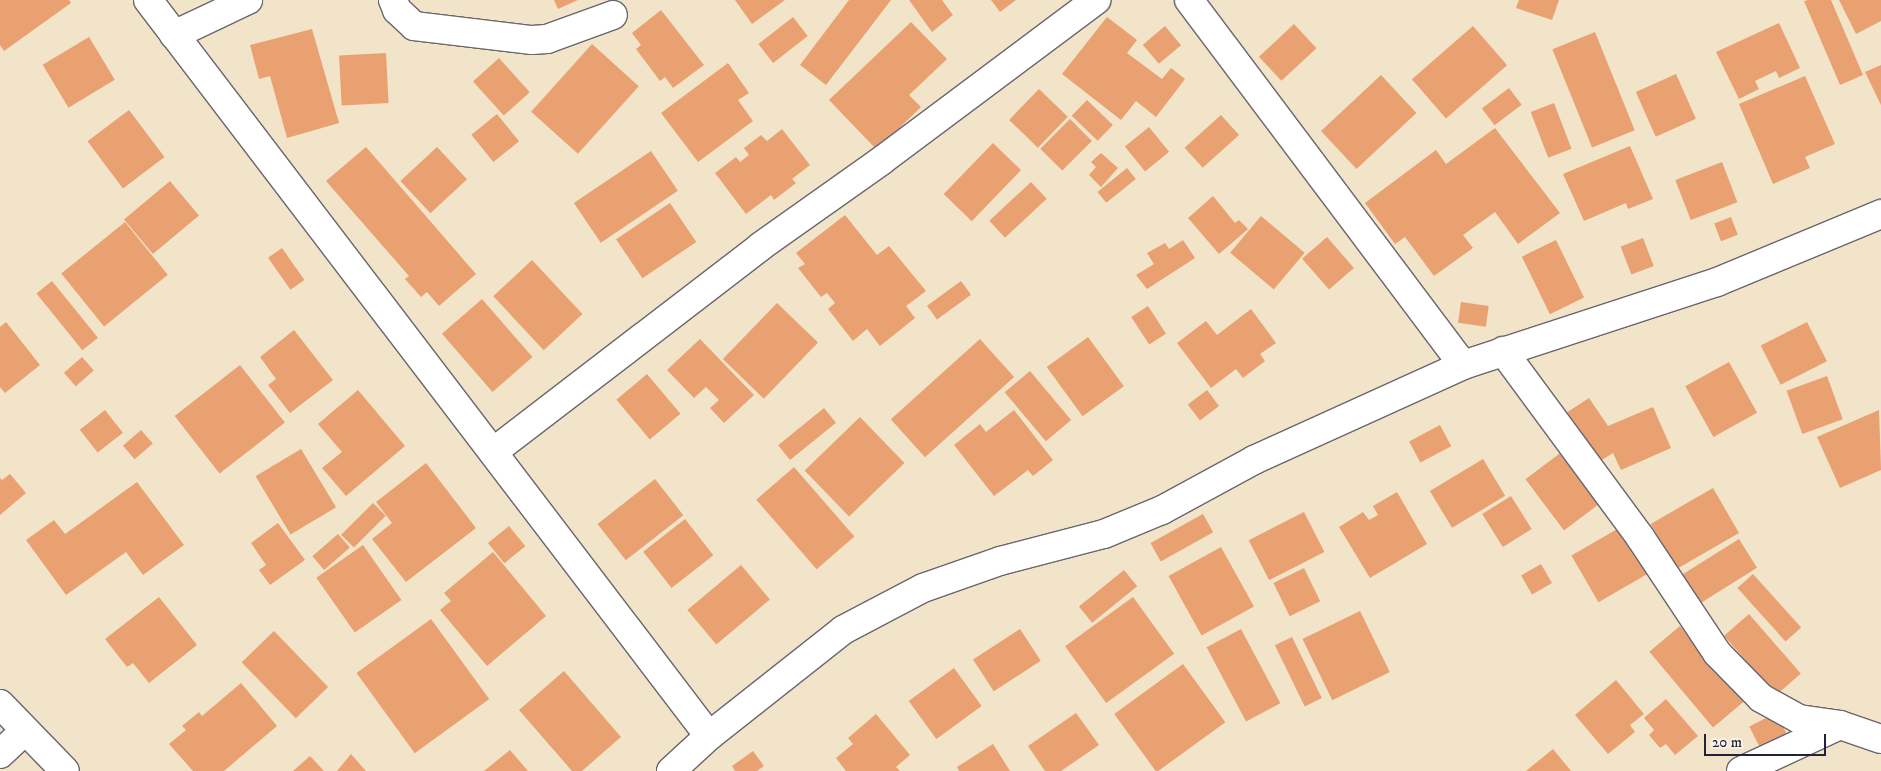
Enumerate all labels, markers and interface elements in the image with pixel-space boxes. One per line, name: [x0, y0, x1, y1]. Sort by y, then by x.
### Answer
scale bar: [1706, 724, 1828, 756]
text: 20 m: [1712, 733, 1742, 752]

